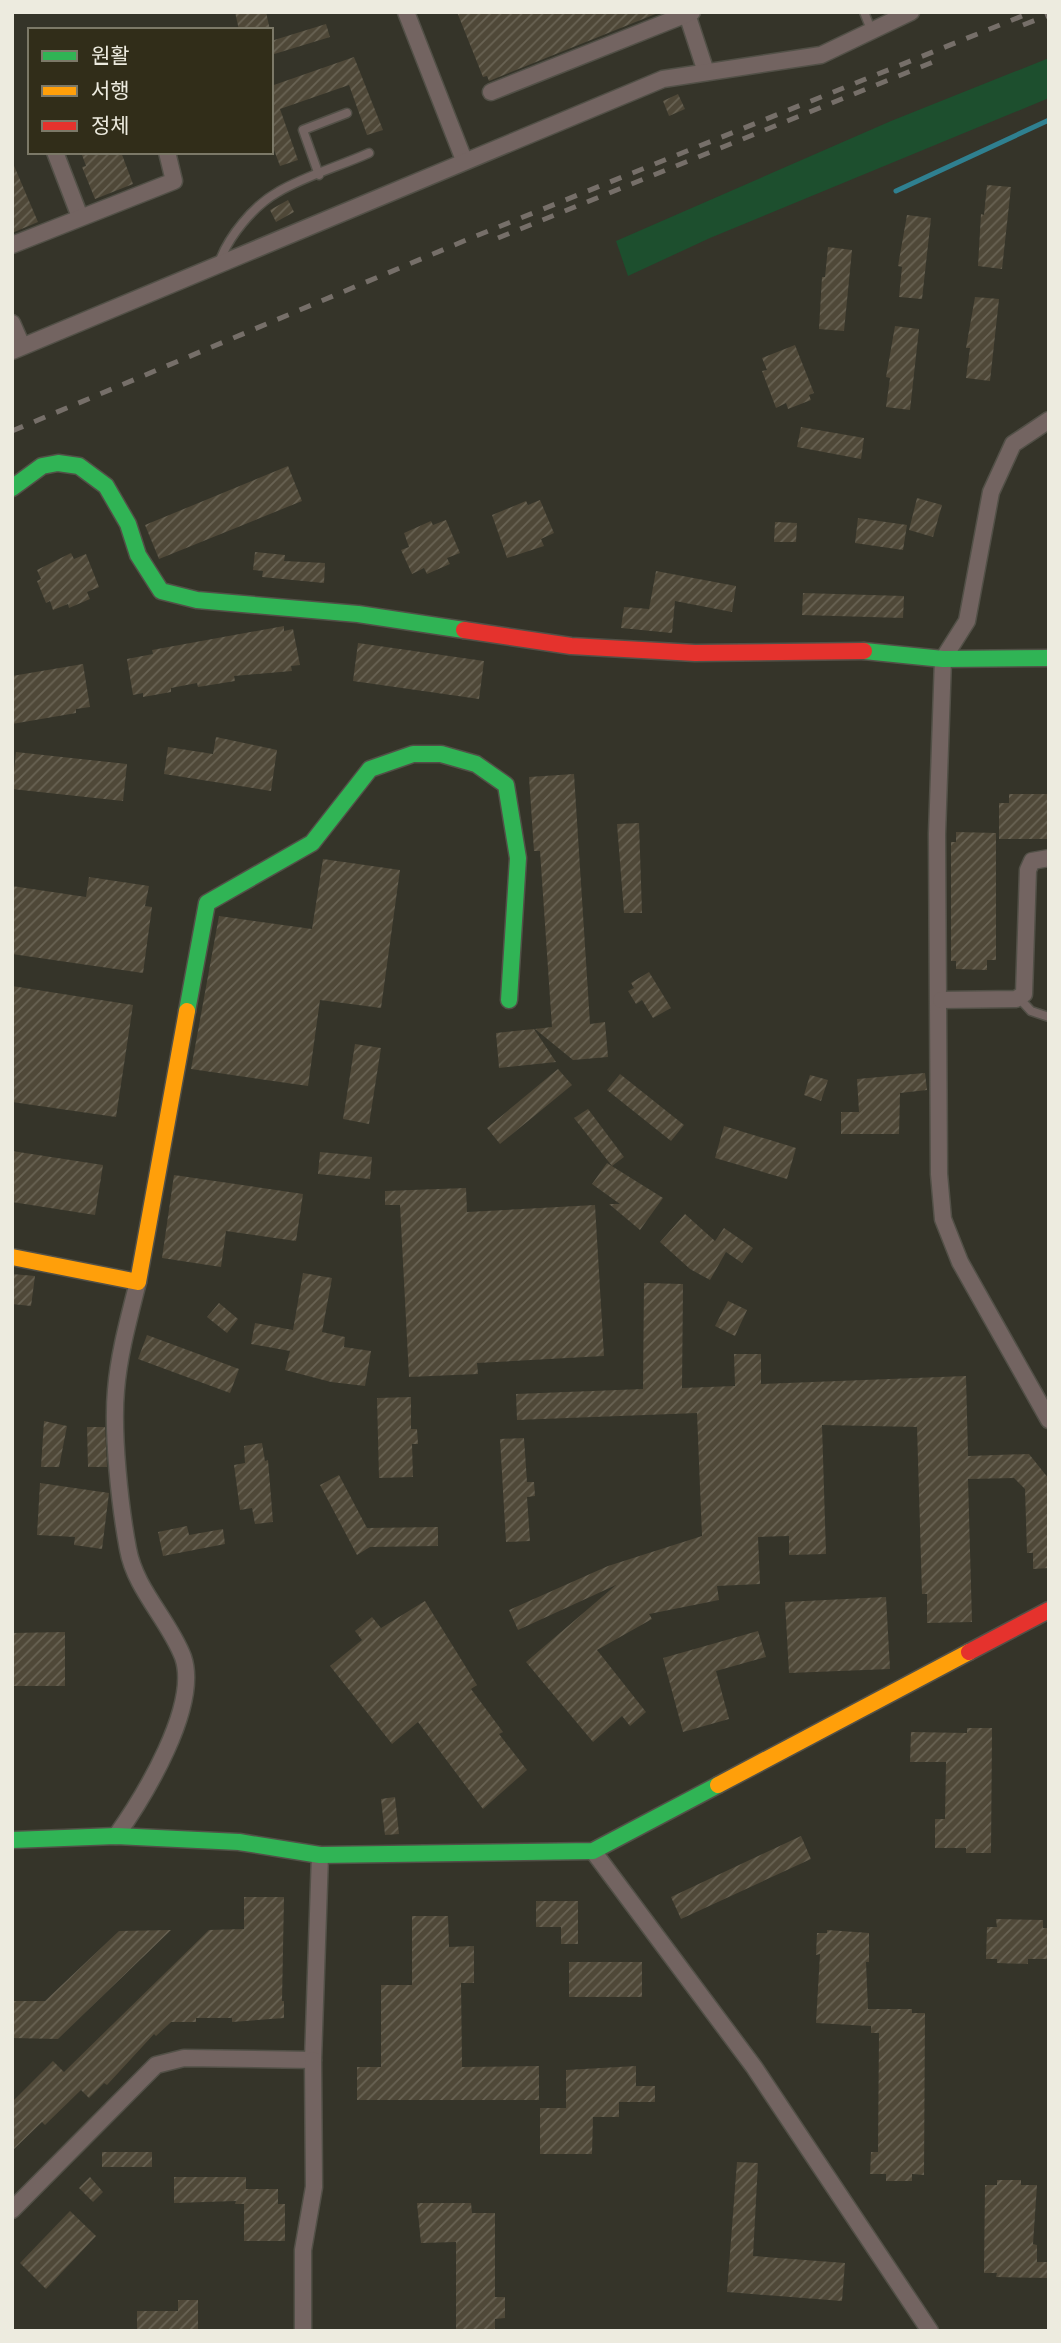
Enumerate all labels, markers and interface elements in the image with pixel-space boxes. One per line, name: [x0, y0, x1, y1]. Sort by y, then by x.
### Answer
legend: [28, 28, 273, 154]
text: 원활: [91, 44, 130, 67]
text: 서행: [91, 79, 130, 102]
text: 정체: [91, 114, 130, 137]

